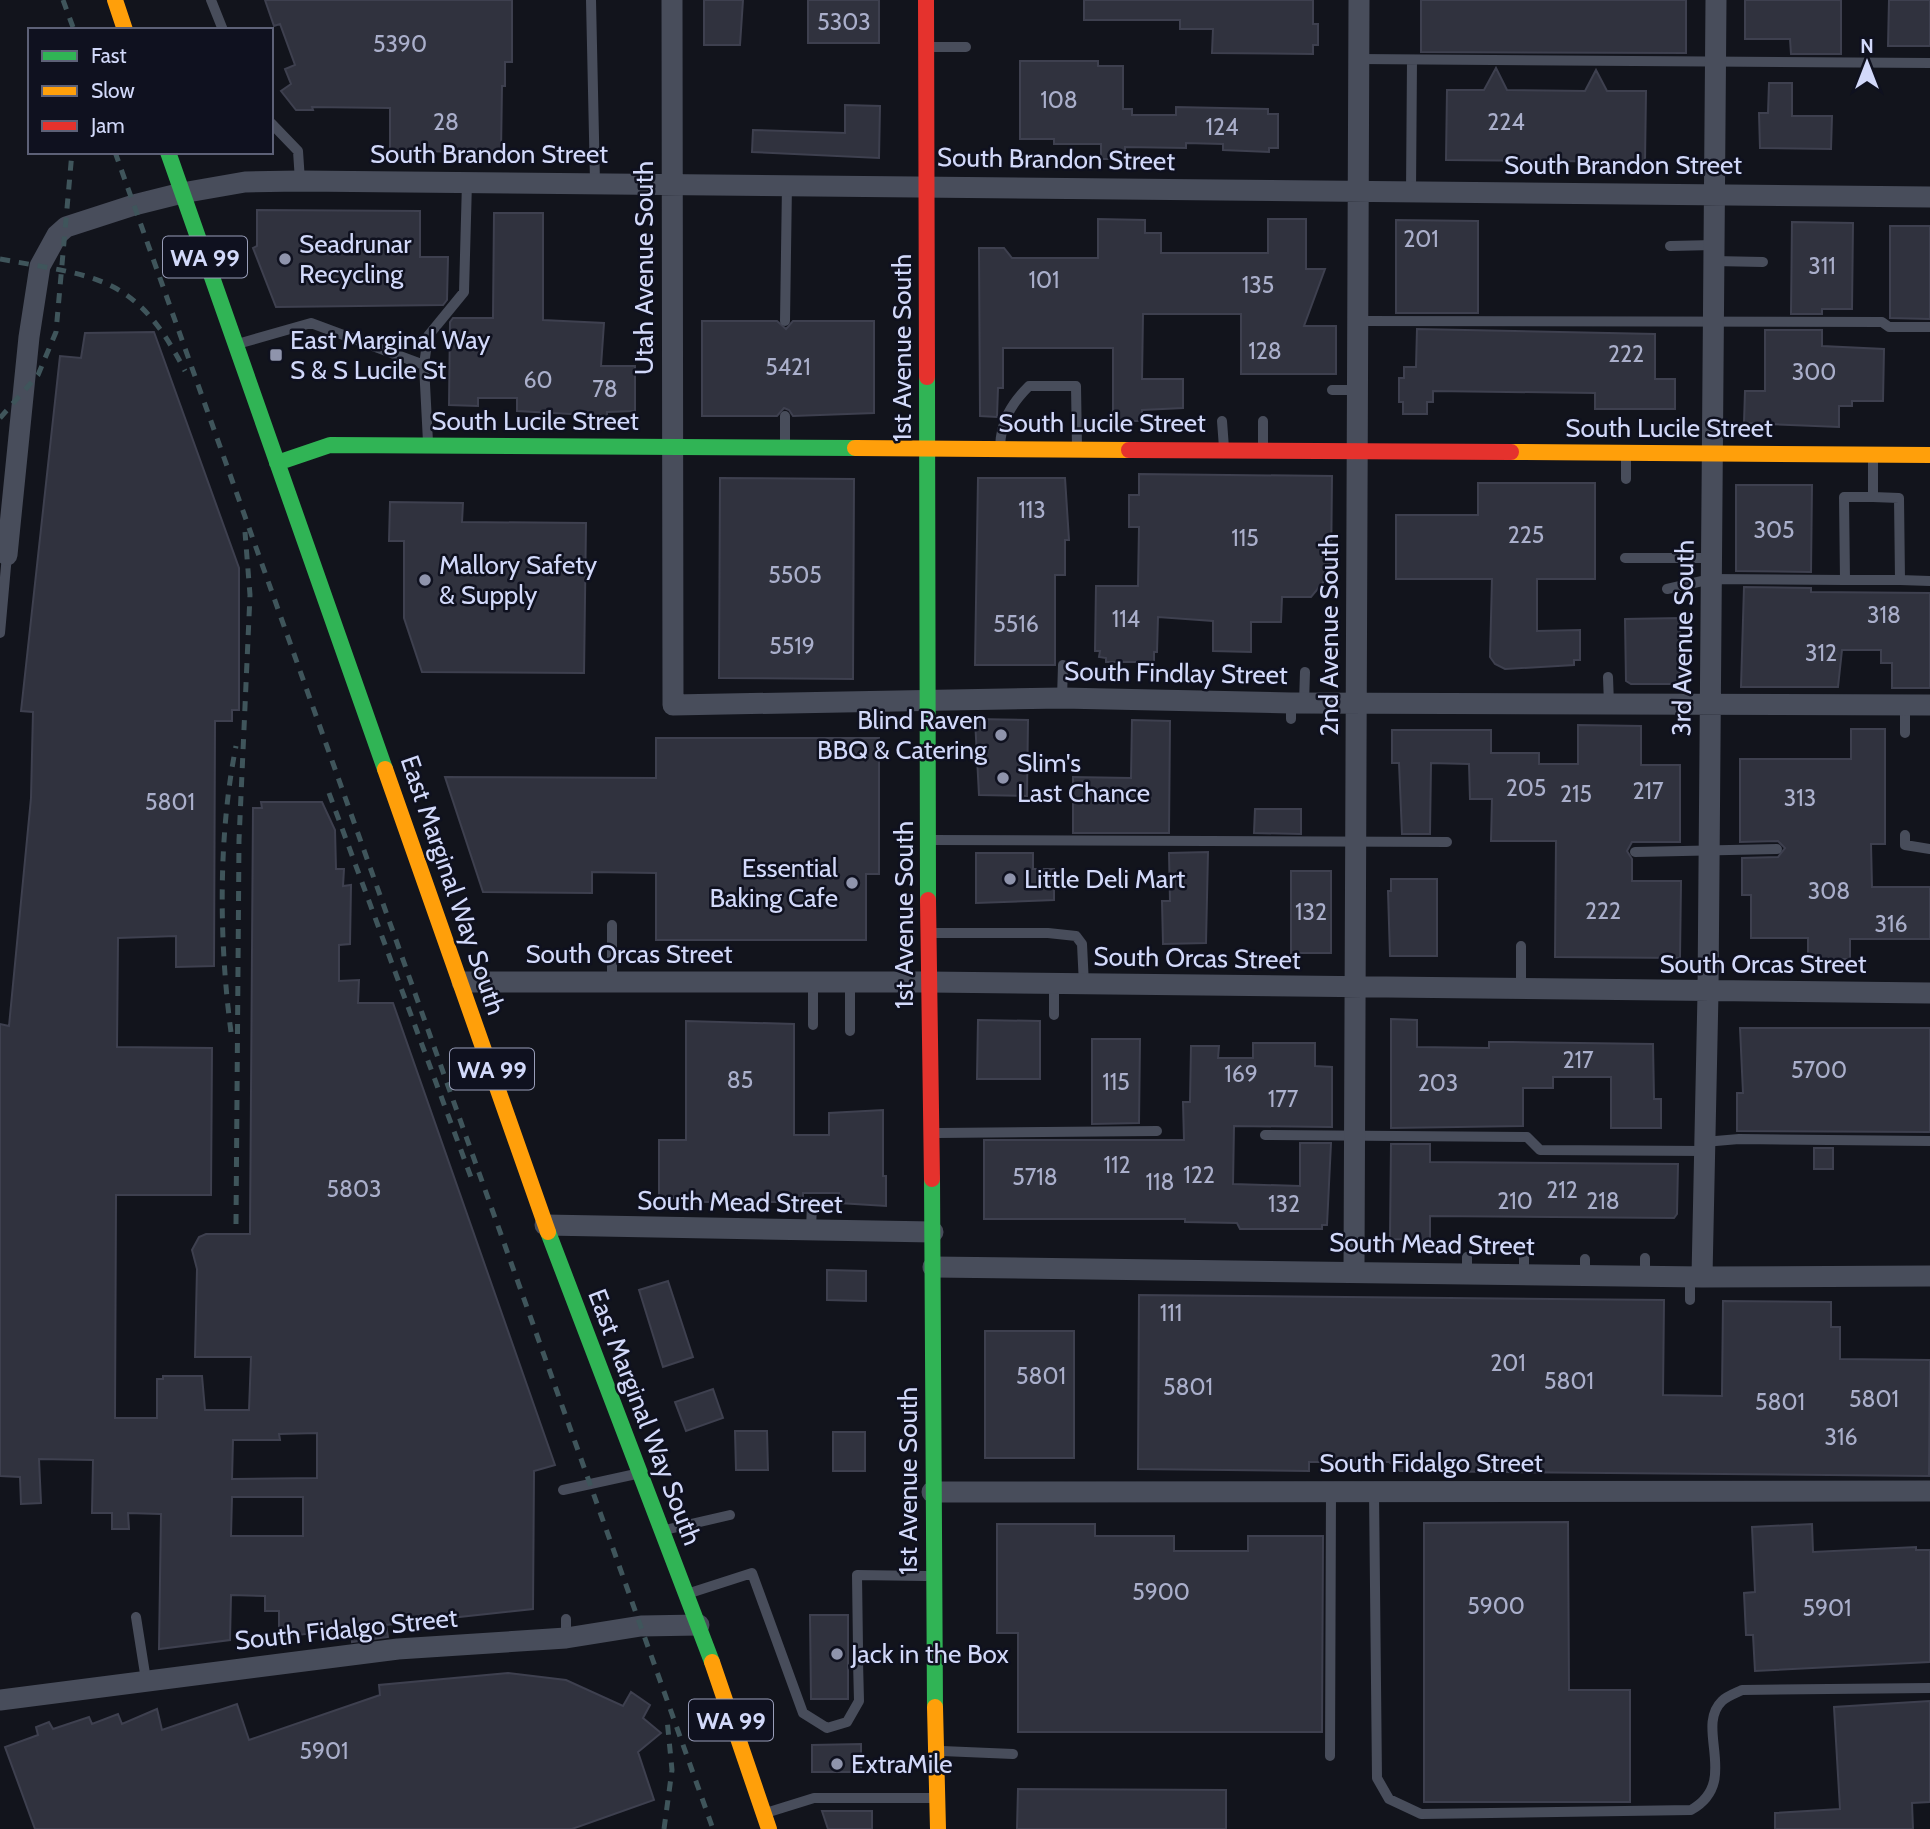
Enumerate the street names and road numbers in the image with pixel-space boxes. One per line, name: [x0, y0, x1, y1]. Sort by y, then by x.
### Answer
street label: South Brandon Street: [370, 138, 608, 170]
street label: South Brandon Street: [937, 141, 1176, 177]
street label: South Brandon Street: [1504, 149, 1742, 181]
street label: Utah Avenue South: [628, 161, 660, 375]
road number: WA 99: [163, 236, 247, 278]
street label: 1st Avenue South: [886, 254, 918, 442]
street label: South Lucile Street: [431, 405, 639, 437]
street label: South Lucile Street: [998, 407, 1206, 439]
street label: South Lucile Street: [1565, 412, 1773, 444]
street label: 2nd Avenue South: [1313, 534, 1345, 736]
street label: 3rd Avenue South: [1665, 539, 1701, 737]
street label: South Findlay Street: [1064, 655, 1288, 691]
street label: East Marginal Way South: [394, 751, 512, 1019]
street label: 1st Avenue South: [888, 821, 920, 1009]
street label: South Orcas Street: [525, 938, 733, 970]
street label: South Orcas Street: [1093, 940, 1301, 976]
street label: South Orcas Street: [1659, 948, 1867, 980]
road number: WA 99: [450, 1049, 534, 1090]
street label: South Mead Street: [637, 1184, 843, 1220]
street label: South Mead Street: [1329, 1226, 1535, 1262]
street label: East Marginal Way South: [581, 1284, 709, 1550]
street label: 1st Avenue South: [892, 1387, 924, 1575]
street label: South Fidalgo Street: [1319, 1447, 1543, 1479]
street label: South Fidalgo Street: [233, 1601, 459, 1657]
road number: WA 99: [689, 1700, 773, 1740]

